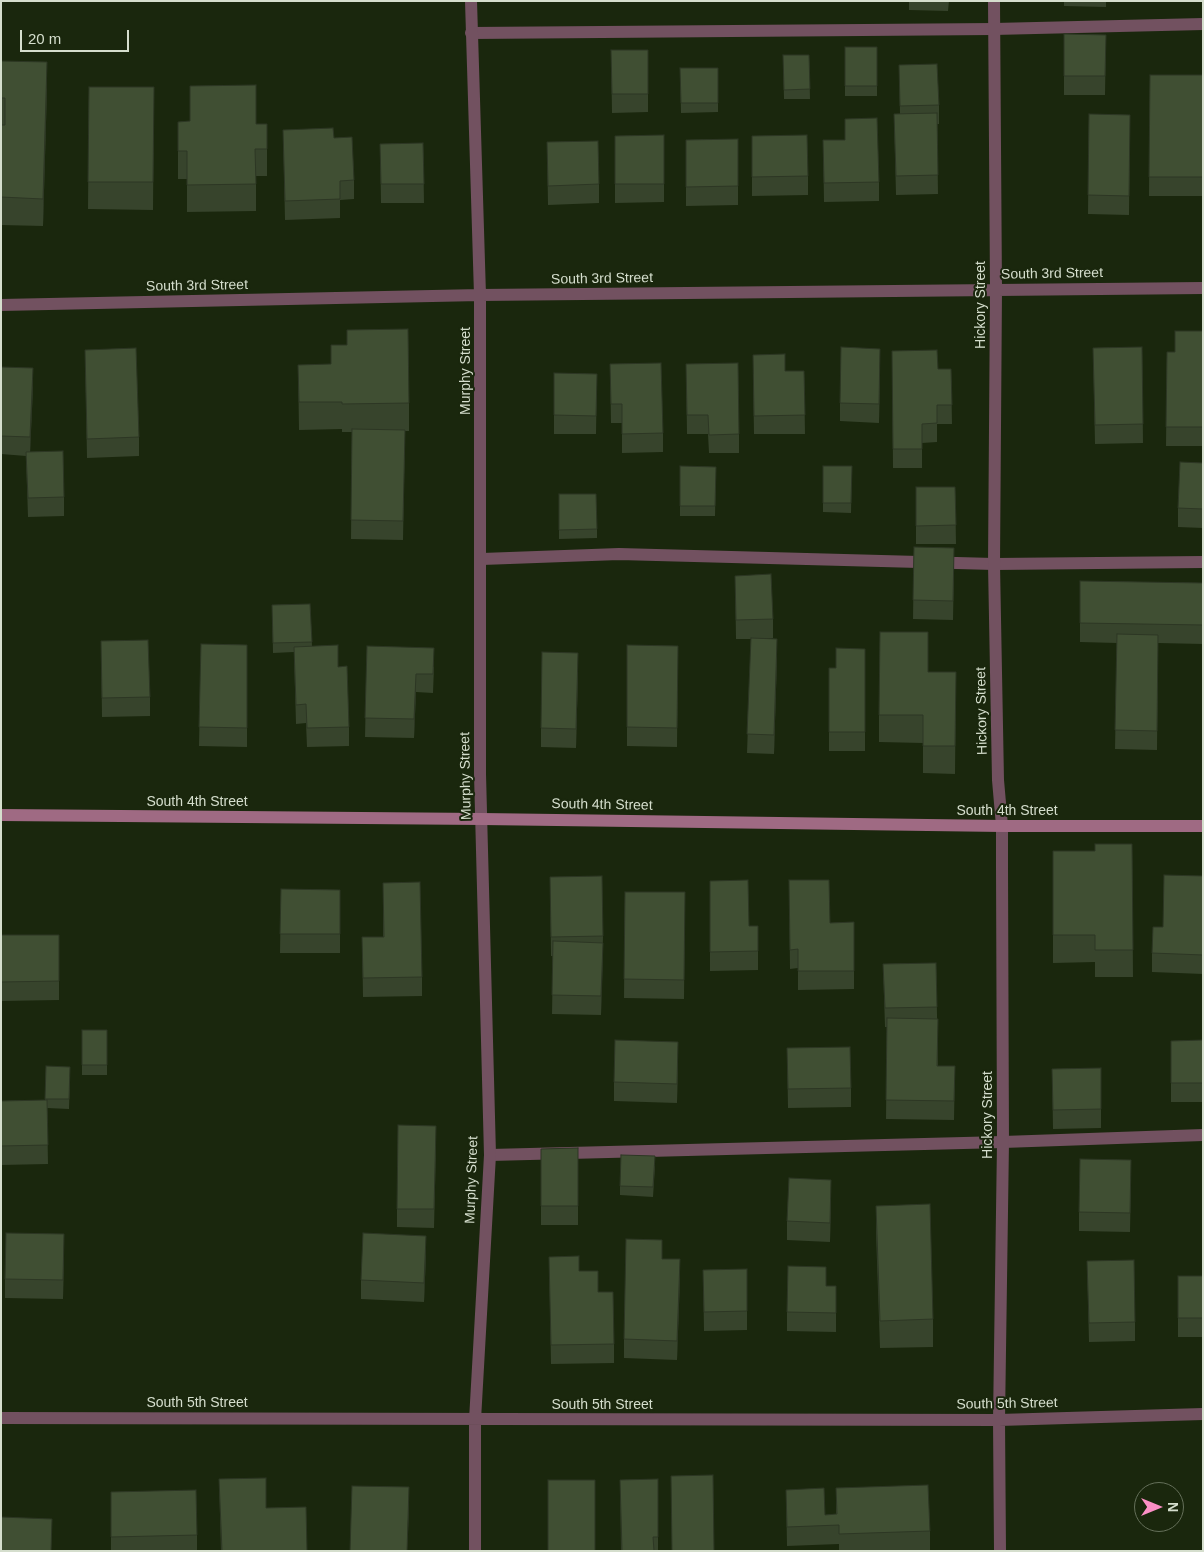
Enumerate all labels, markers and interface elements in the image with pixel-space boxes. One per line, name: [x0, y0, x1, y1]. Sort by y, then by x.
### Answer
scale bar: [22, 20, 131, 52]
text: 20 m: [28, 30, 61, 47]
street label: Hickory Street: [973, 261, 989, 349]
street label: South 3rd Street: [1001, 265, 1103, 283]
street label: South 3rd Street: [551, 270, 653, 288]
street label: South 3rd Street: [146, 277, 248, 295]
street label: Murphy Street: [458, 327, 474, 415]
street label: Hickory Street: [973, 667, 991, 755]
street label: Murphy Street: [457, 732, 475, 820]
street label: South 4th Street: [146, 794, 248, 810]
street label: South 4th Street: [551, 796, 653, 814]
street label: South 4th Street: [956, 803, 1058, 819]
street label: Hickory Street: [980, 1071, 996, 1159]
street label: Murphy Street: [462, 1136, 482, 1224]
street label: South 5th Street: [146, 1395, 248, 1411]
street label: South 5th Street: [956, 1395, 1058, 1413]
street label: South 5th Street: [551, 1397, 653, 1413]
north arrow: [1134, 1482, 1184, 1532]
text: N: [1165, 1502, 1181, 1512]

